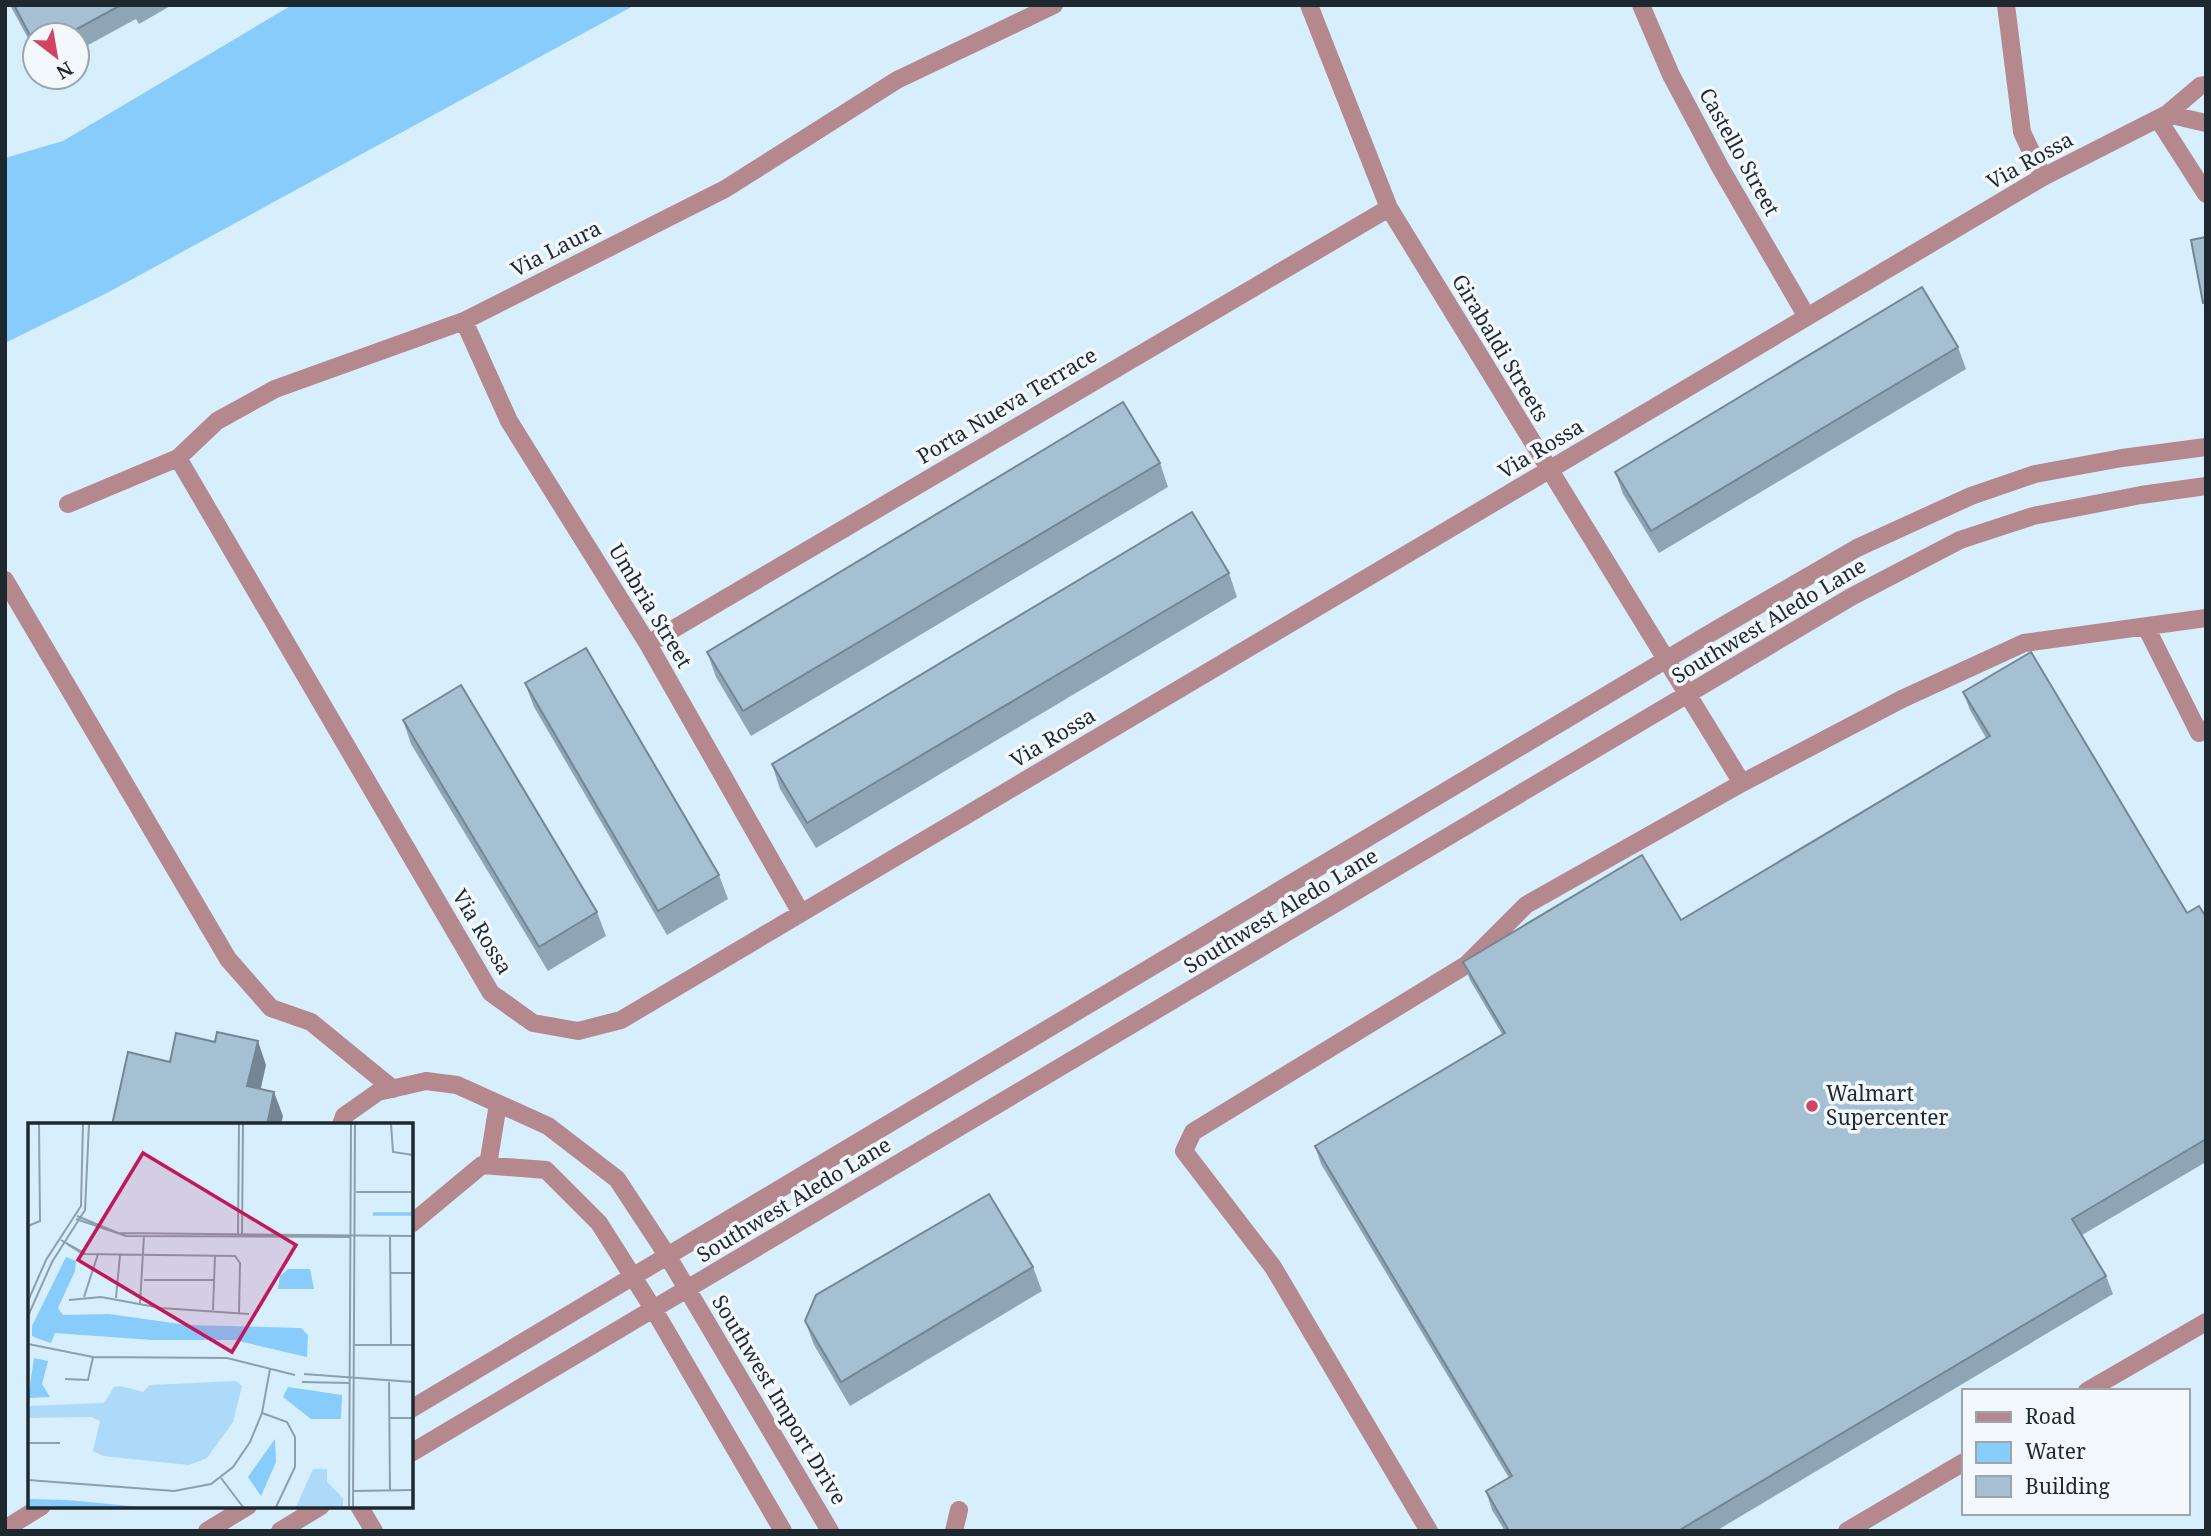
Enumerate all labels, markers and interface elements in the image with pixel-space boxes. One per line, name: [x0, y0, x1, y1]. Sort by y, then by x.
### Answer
north arrow: [21, 21, 91, 91]
text: N: [52, 56, 78, 86]
street label: Castello Street: [1693, 83, 1787, 220]
street label: Via Rossa: [1981, 125, 2078, 195]
street label: Via Laura: [506, 213, 605, 283]
street label: Girabaldi Streets: [1446, 269, 1556, 426]
street label: Porta Nueva Terrace: [911, 340, 1102, 470]
street label: Via Rossa: [1493, 412, 1588, 485]
street label: Umbria Street: [603, 538, 699, 673]
street label: Southwest Aledo Lane: [1666, 551, 1871, 689]
street label: Via Rossa: [1005, 701, 1100, 774]
street label: Southwest Aledo Lane: [1178, 841, 1383, 979]
street label: Via Rossa: [446, 884, 519, 979]
place label: Walmart Supercenter: [1826, 1079, 1949, 1131]
marker: Walmart Supercenter: [1804, 1098, 1820, 1114]
inset map: [28, 1123, 413, 1508]
street label: Southwest Aledo Lane: [691, 1130, 896, 1268]
street label: Southwest Import Drive: [706, 1289, 854, 1509]
legend: [1962, 1389, 2190, 1515]
text: Road: [2025, 1402, 2076, 1430]
text: Water: [2025, 1437, 2086, 1465]
text: Building: [2025, 1472, 2110, 1500]

